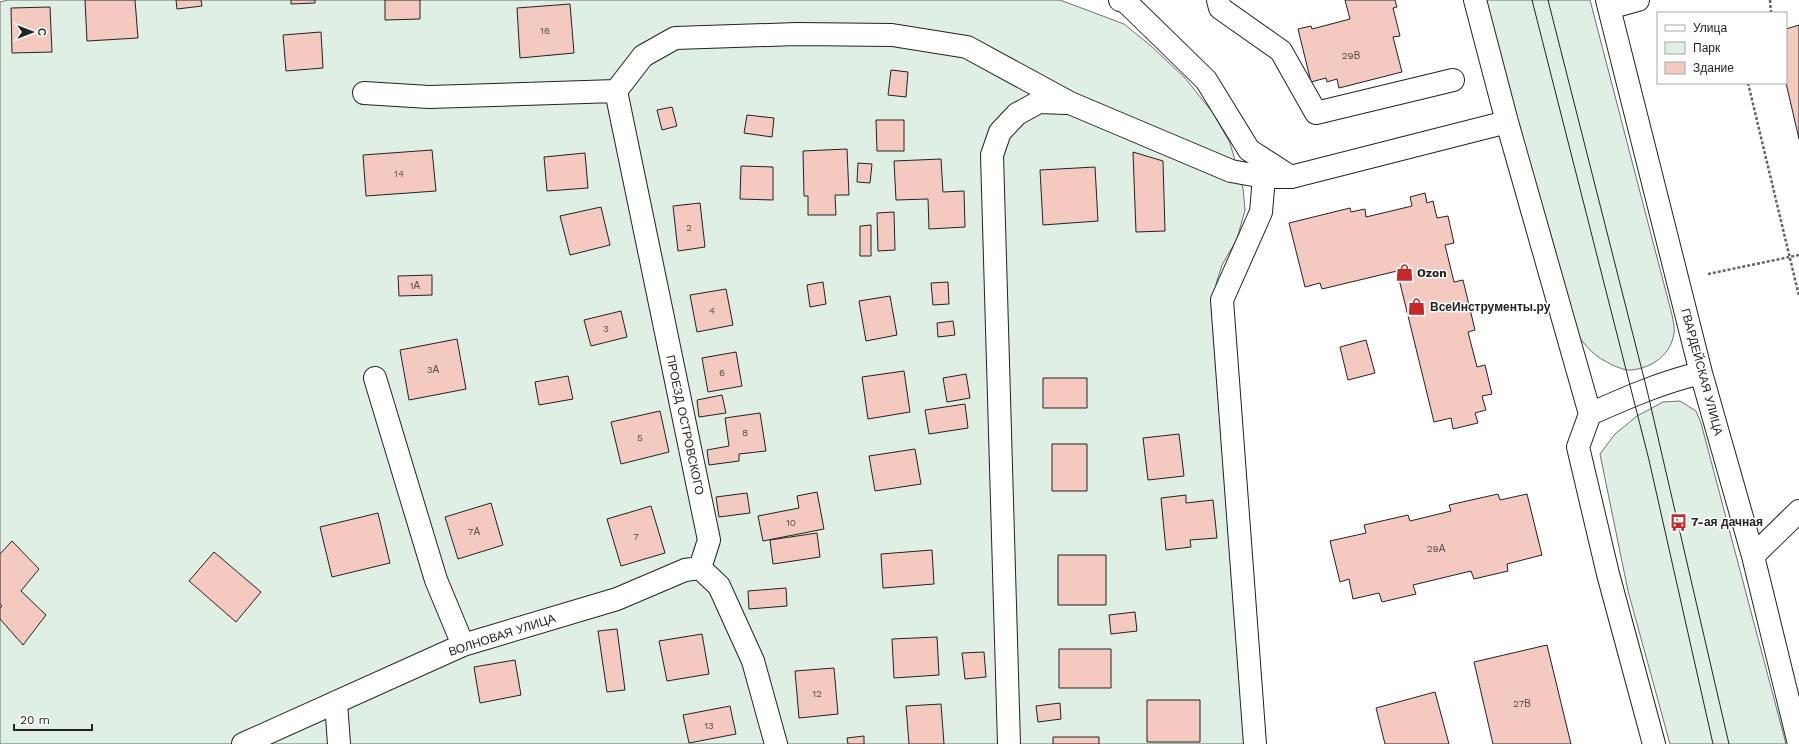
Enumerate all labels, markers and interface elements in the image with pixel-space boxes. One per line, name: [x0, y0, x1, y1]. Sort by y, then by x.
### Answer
north arrow: [12, 12, 52, 52]
legend: [1657, 12, 1787, 84]
text: Улица: [1693, 21, 1727, 35]
house number: 16: [540, 25, 550, 36]
text: С: [35, 28, 48, 36]
text: Парк: [1693, 41, 1721, 55]
house number: 29В: [1342, 50, 1361, 61]
text: Здание: [1693, 61, 1734, 75]
house number: 14: [394, 168, 404, 179]
house number: 2: [686, 222, 692, 233]
shop icon: Ozon: [1394, 263, 1414, 283]
place label: Ozon: [1417, 266, 1447, 280]
house number: 1А: [410, 280, 421, 291]
shop icon: ВсеИнструменты.ру: [1407, 297, 1427, 317]
place label: ВсеИнструменты.ру: [1430, 300, 1551, 314]
house number: 4: [709, 305, 715, 316]
street label: ГВАРДЕЙСКАЯ УЛИЦА: [1678, 307, 1727, 437]
house number: 3: [603, 323, 609, 334]
street label: ПРОЕЗД ОСТРОВСКОГО: [663, 354, 707, 496]
house number: 3А: [427, 364, 440, 375]
house number: 6: [719, 367, 725, 378]
house number: 8: [742, 427, 748, 438]
house number: 5: [637, 432, 643, 443]
bus stop icon: 7-ая дачная: [1668, 512, 1688, 532]
place label: 7-ая дачная: [1691, 515, 1763, 529]
house number: 10: [786, 517, 796, 528]
house number: 7А: [468, 526, 480, 537]
house number: 7: [633, 531, 639, 542]
house number: 29А: [1427, 543, 1446, 554]
street label: ВОЛНОВАЯ УЛИЦА: [447, 611, 557, 659]
house number: 12: [812, 688, 822, 699]
house number: 27В: [1513, 698, 1531, 709]
scale bar: [14, 706, 92, 732]
text: 20 m: [20, 713, 50, 727]
house number: 13: [704, 720, 714, 731]

